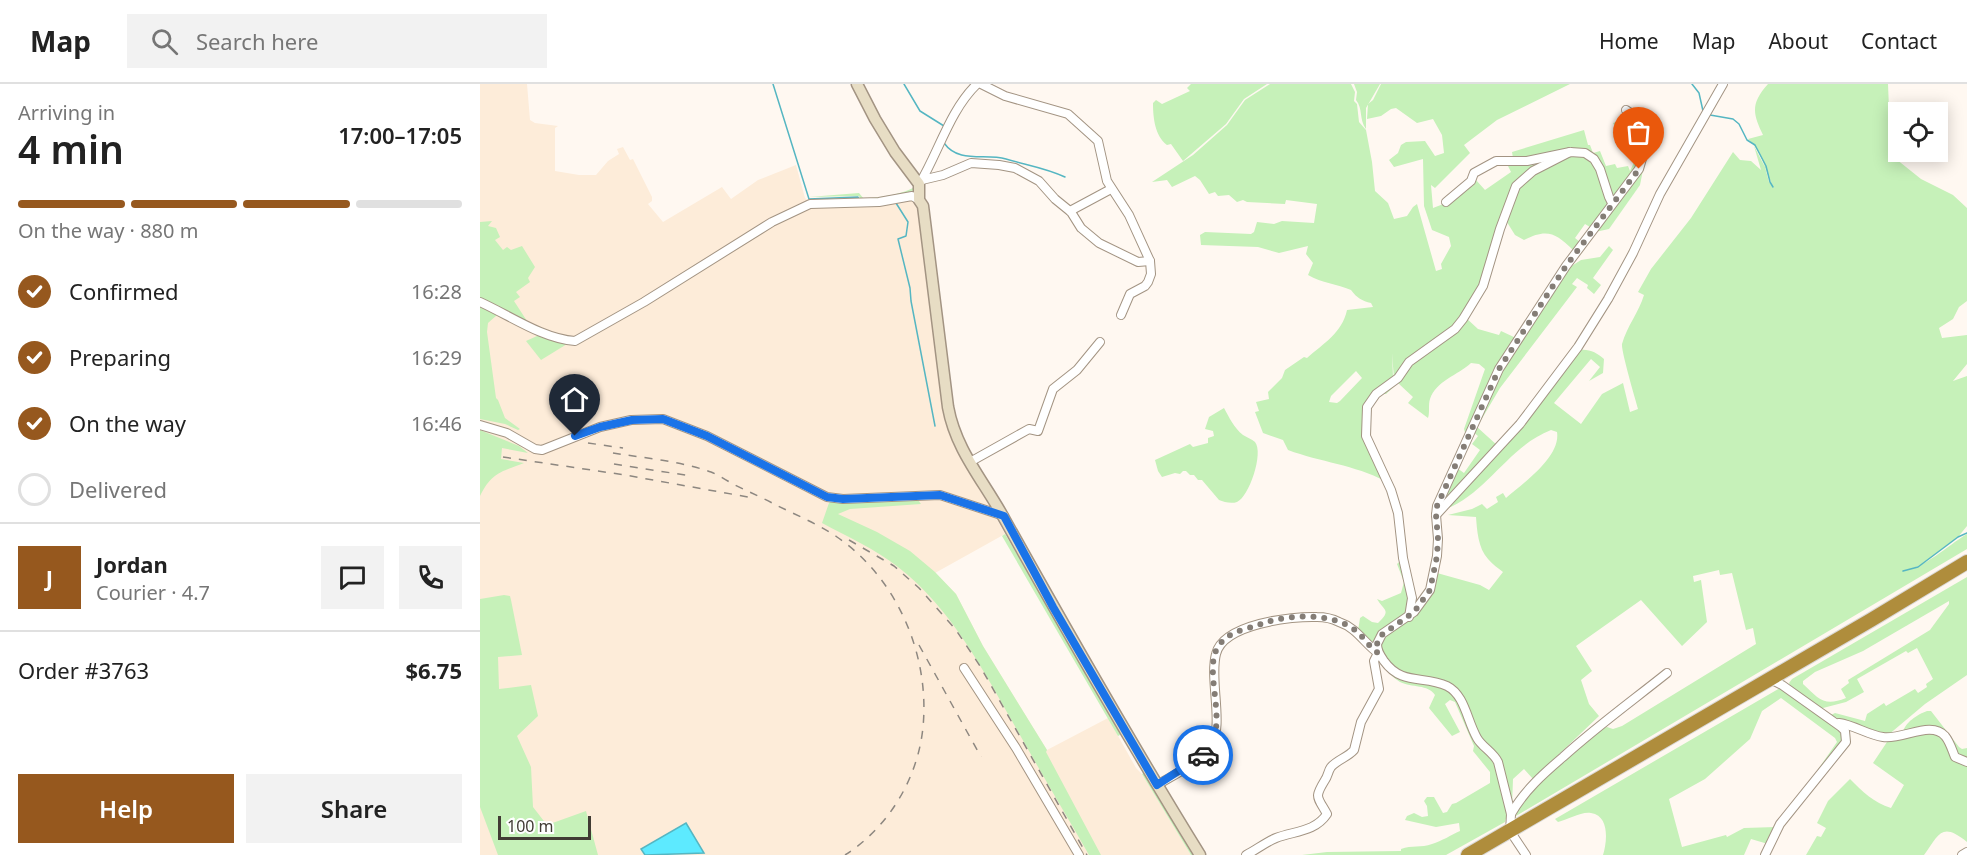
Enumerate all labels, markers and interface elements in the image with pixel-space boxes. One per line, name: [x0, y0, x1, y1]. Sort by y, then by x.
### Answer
search box: [127, 14, 547, 68]
text: Map: [30, 22, 91, 60]
icon: search: [148, 25, 181, 58]
text: Search here: [196, 26, 318, 56]
text: Home: [1599, 27, 1659, 55]
text: Map: [1692, 27, 1735, 55]
text: About: [1768, 27, 1828, 55]
text: Contact: [1861, 27, 1937, 55]
text: Arriving in: [18, 99, 115, 126]
map controls: [1888, 102, 1948, 162]
button: locate: [1888, 102, 1948, 162]
pin: [1613, 107, 1664, 169]
icon: bag: [1622, 116, 1655, 149]
text: 17:00–17:05: [338, 120, 462, 150]
text: 4 min: [18, 122, 124, 175]
text: On the way · 880 m: [18, 217, 198, 244]
icon: check: [18, 275, 51, 308]
text: Confirmed: [69, 276, 179, 306]
text: 16:28: [411, 278, 462, 305]
icon: check: [18, 341, 51, 374]
text: Preparing: [69, 342, 171, 372]
text: 16:29: [411, 344, 462, 371]
pin: [549, 374, 600, 436]
icon: home: [558, 383, 591, 416]
icon: check: [18, 407, 51, 440]
text: On the way: [69, 408, 186, 438]
text: 16:46: [411, 410, 462, 437]
text: Delivered: [69, 474, 167, 504]
button: chat: [321, 546, 384, 609]
button: phone: [399, 546, 462, 609]
text: Jordan: [96, 549, 168, 579]
text: J: [46, 562, 53, 592]
text: Courier · 4.7: [96, 579, 210, 606]
text: Order #3763: [18, 655, 149, 685]
text: $6.75: [405, 655, 462, 685]
courier: [1173, 725, 1233, 785]
icon: car: [1187, 739, 1220, 772]
button: Help: [18, 774, 234, 843]
button: Share: [246, 774, 462, 843]
scale bar: [498, 813, 591, 840]
text: 100 m: [507, 815, 554, 837]

